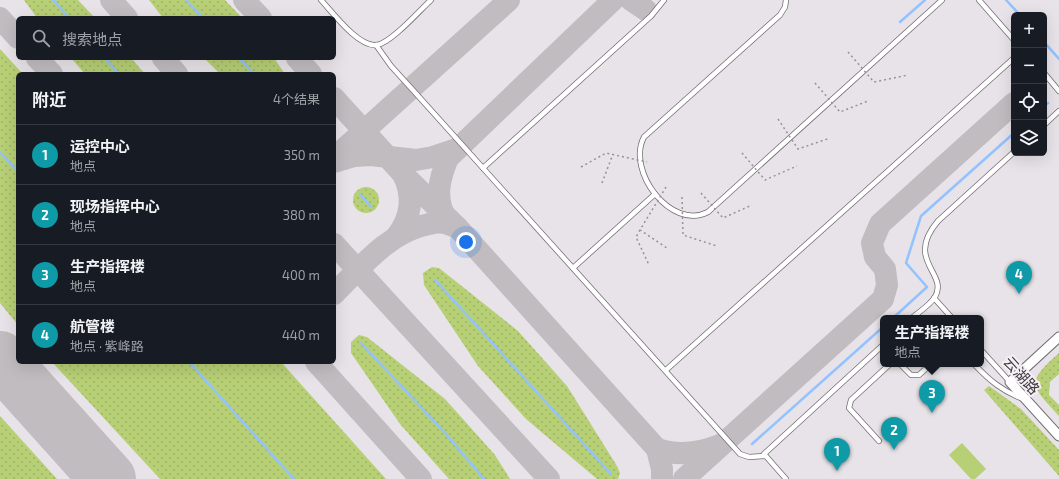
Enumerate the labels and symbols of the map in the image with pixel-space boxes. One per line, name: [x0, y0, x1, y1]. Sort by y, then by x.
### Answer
your location: [456, 232, 476, 252]
pin: 4: [1006, 261, 1032, 294]
street label: 云湖路: [1000, 352, 1044, 398]
pin: 3: [919, 380, 945, 413]
pin: 2: [881, 417, 907, 450]
pin: 1: [824, 438, 850, 471]

